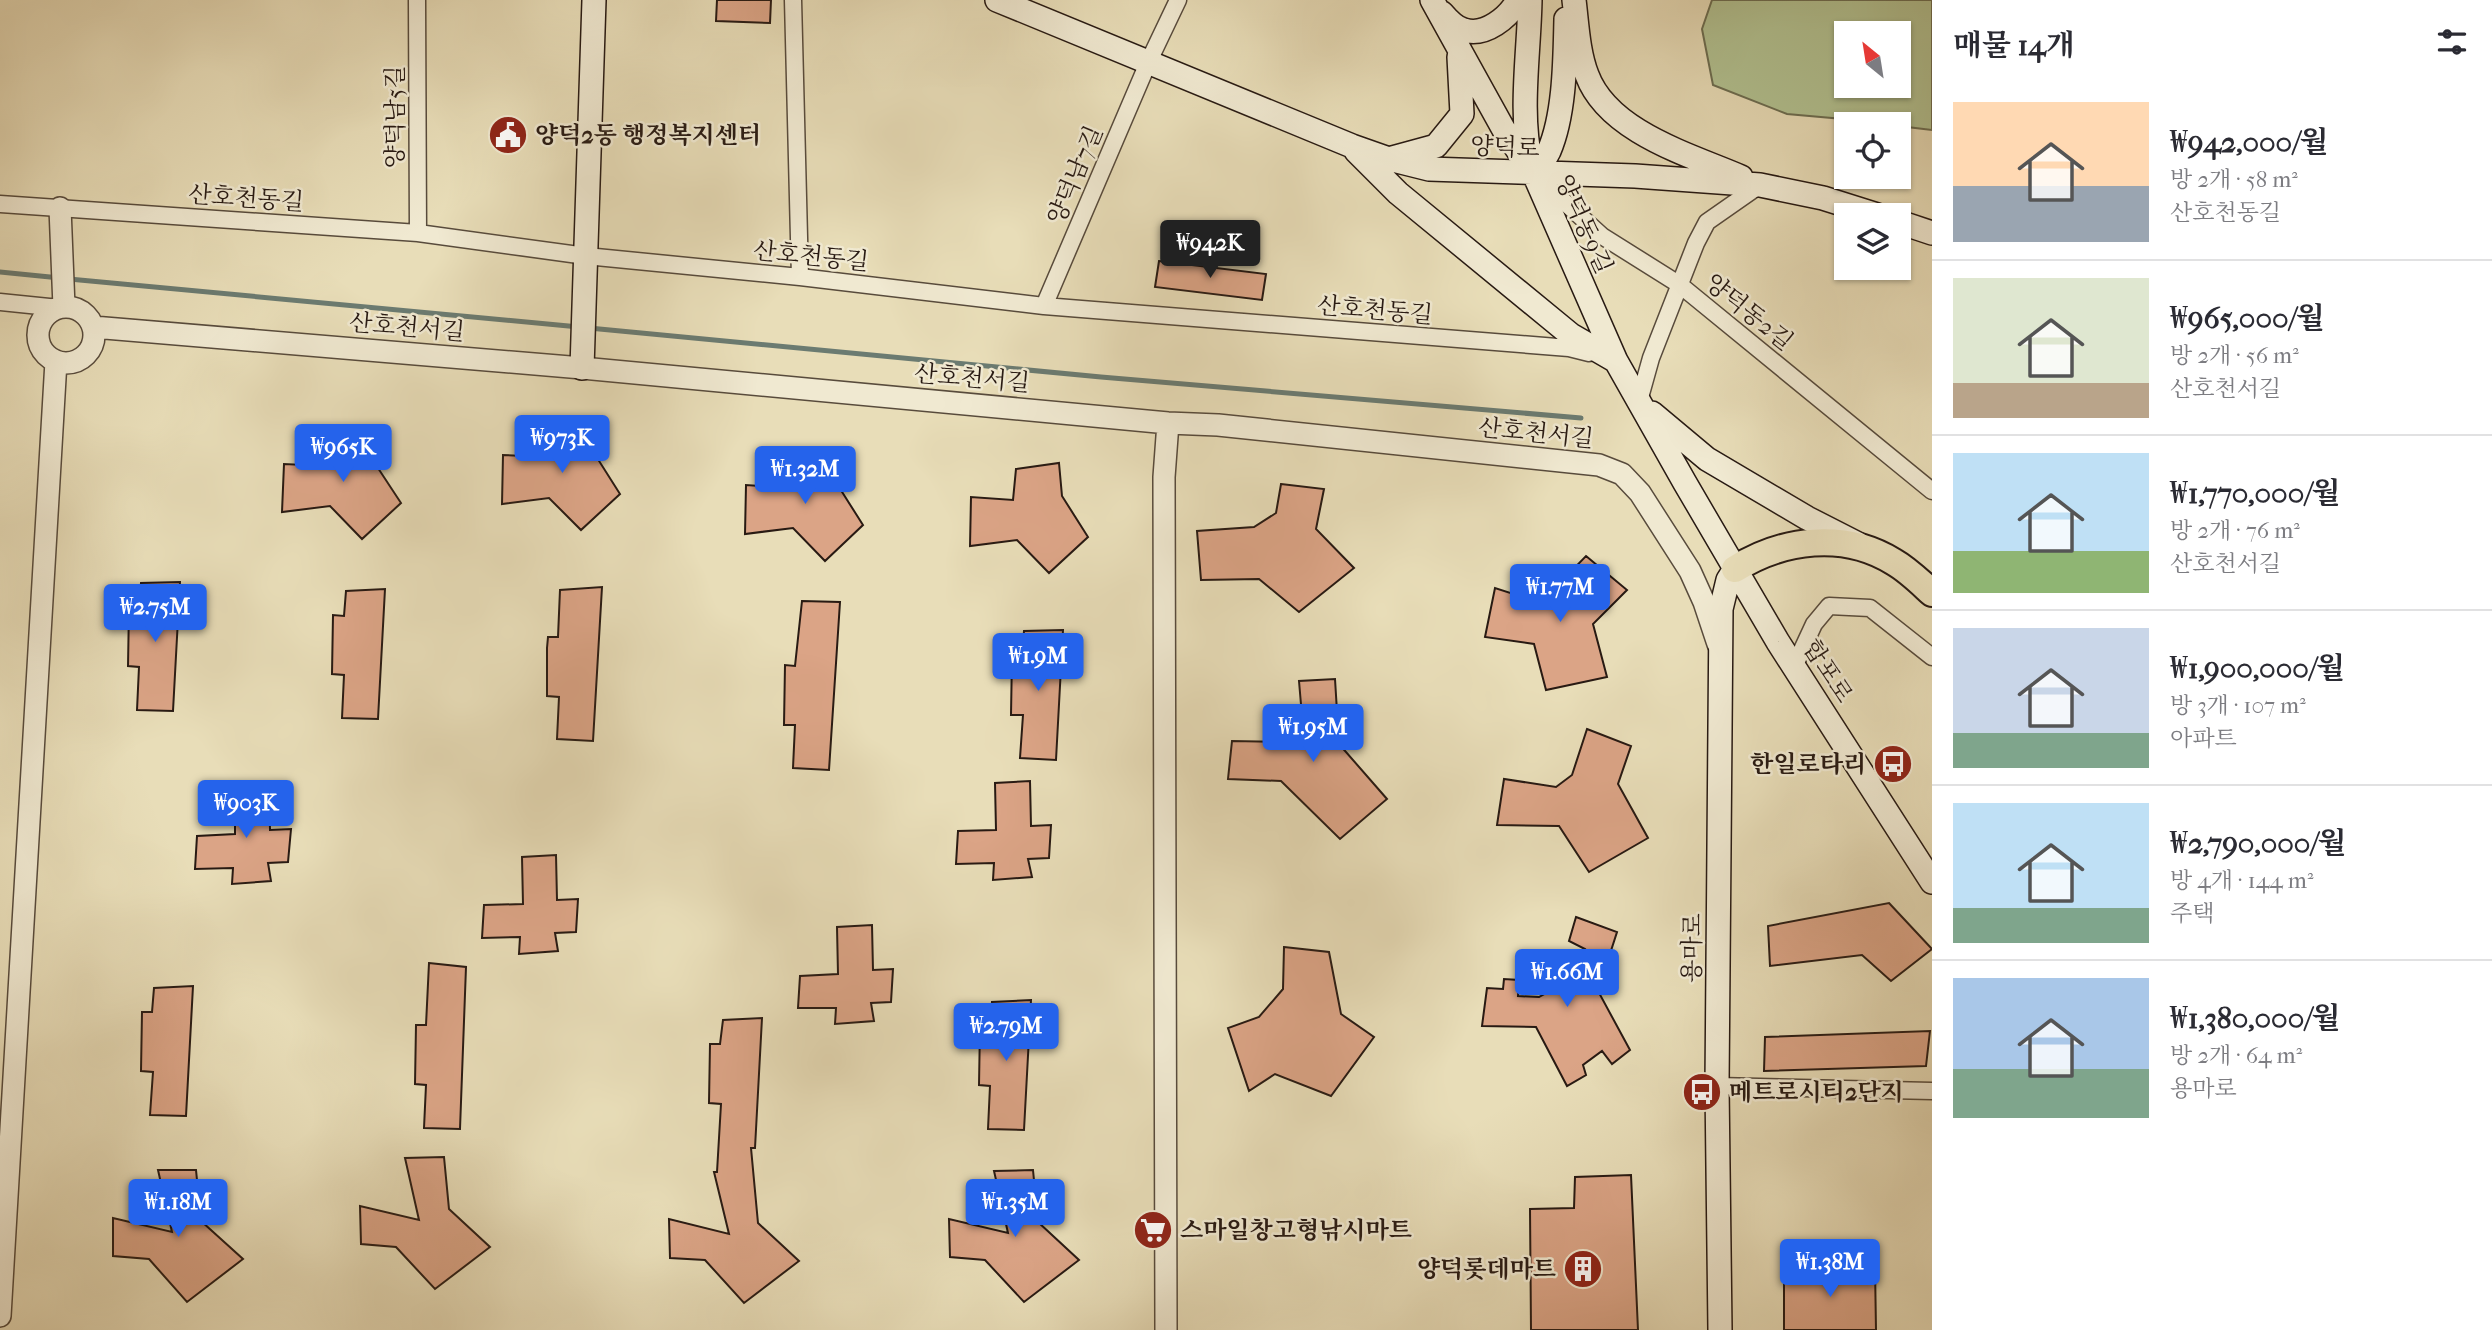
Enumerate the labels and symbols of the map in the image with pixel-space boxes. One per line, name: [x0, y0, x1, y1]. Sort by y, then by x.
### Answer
north arrow: [1834, 21, 1911, 98]
street label: 양덕남5길: [381, 65, 409, 169]
public building icon: 양덕2동 행정복지센터: [487, 114, 529, 156]
place label: 양덕2동 행정복지센터: [535, 121, 761, 149]
street label: 양덕남7길: [1042, 122, 1108, 228]
street label: 양덕로: [1470, 132, 1540, 162]
street label: 양덕동9길: [1550, 170, 1618, 278]
street label: 산호천동길: [187, 180, 305, 216]
pin: ₩942K: [1161, 220, 1259, 280]
street label: 산호천동길: [752, 236, 870, 276]
street label: 양덕동2길: [1699, 268, 1799, 356]
street label: 산호천동길: [1316, 291, 1434, 329]
street label: 산호천서길: [348, 308, 466, 346]
street label: 산호천서길: [913, 359, 1031, 397]
street label: 산호천서길: [1477, 413, 1595, 453]
pin: ₩973K: [513, 416, 611, 475]
pin: ₩965K: [294, 424, 392, 484]
pin: ₩1.32M: [748, 447, 862, 506]
pin: ₩1.77M: [1503, 564, 1617, 624]
pin: ₩2.75M: [98, 584, 212, 644]
pin: ₩1.9M: [989, 634, 1087, 693]
street label: 합포로: [1797, 634, 1859, 708]
pin: ₩1.95M: [1256, 704, 1370, 764]
bus stop icon: 한일로타리: [1872, 743, 1914, 785]
place label: 한일로타리: [1750, 750, 1866, 778]
pin: ₩903K: [197, 780, 295, 840]
street label: 용마로: [1677, 913, 1707, 983]
pin: ₩1.66M: [1510, 950, 1624, 1009]
pin: ₩2.79M: [949, 1004, 1063, 1063]
bus stop icon: 메트로시티2단지: [1681, 1071, 1723, 1113]
place label: 메트로시티2단지: [1729, 1078, 1904, 1106]
pin: ₩1.18M: [121, 1180, 235, 1239]
pin: ₩1.35M: [958, 1180, 1072, 1239]
supermarket icon: 스마일창고형낚시마트: [1132, 1209, 1174, 1251]
place label: 스마일창고형낚시마트: [1180, 1216, 1412, 1244]
pin: ₩1.38M: [1773, 1240, 1887, 1299]
building icon: 양덕롯데마트: [1562, 1248, 1604, 1290]
place label: 양덕롯데마트: [1417, 1255, 1556, 1283]

